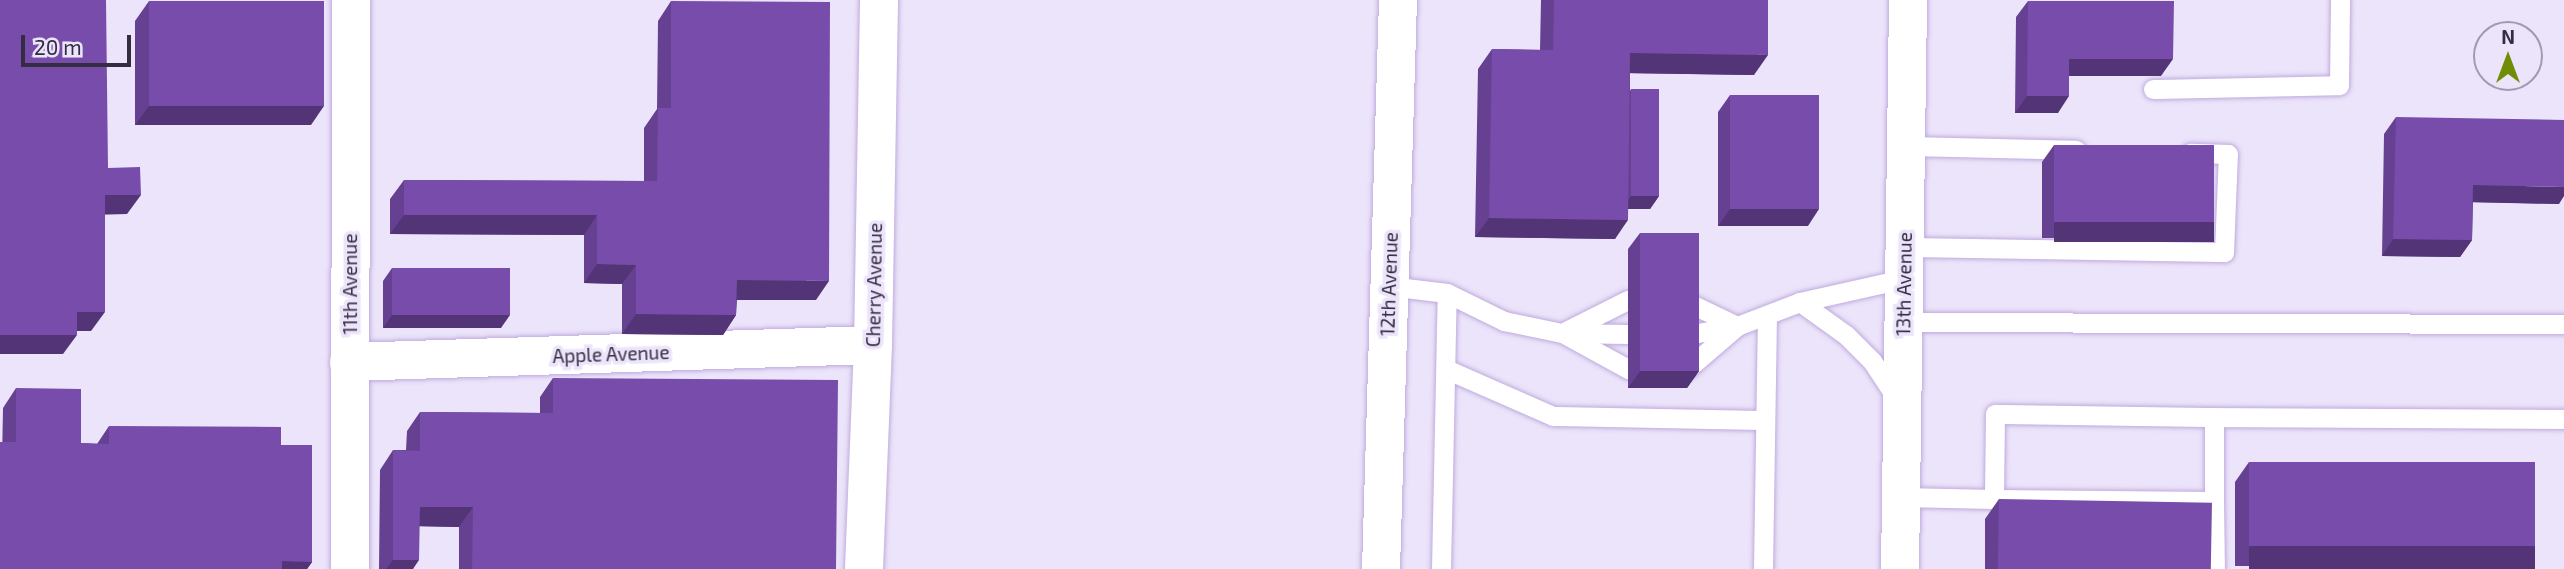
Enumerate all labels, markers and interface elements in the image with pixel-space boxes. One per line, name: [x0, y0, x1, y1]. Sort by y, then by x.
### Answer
scale bar: [24, 21, 135, 65]
north arrow: [2473, 21, 2543, 91]
text: N: [2501, 25, 2515, 48]
text: 20 m: [34, 34, 82, 59]
street label: Cherry Avenue: [862, 222, 886, 348]
street label: 12th Avenue: [1376, 231, 1402, 337]
street label: 13th Avenue: [1892, 232, 1916, 336]
street label: 11th Avenue: [339, 233, 361, 335]
street label: Apple Avenue: [552, 341, 670, 367]

